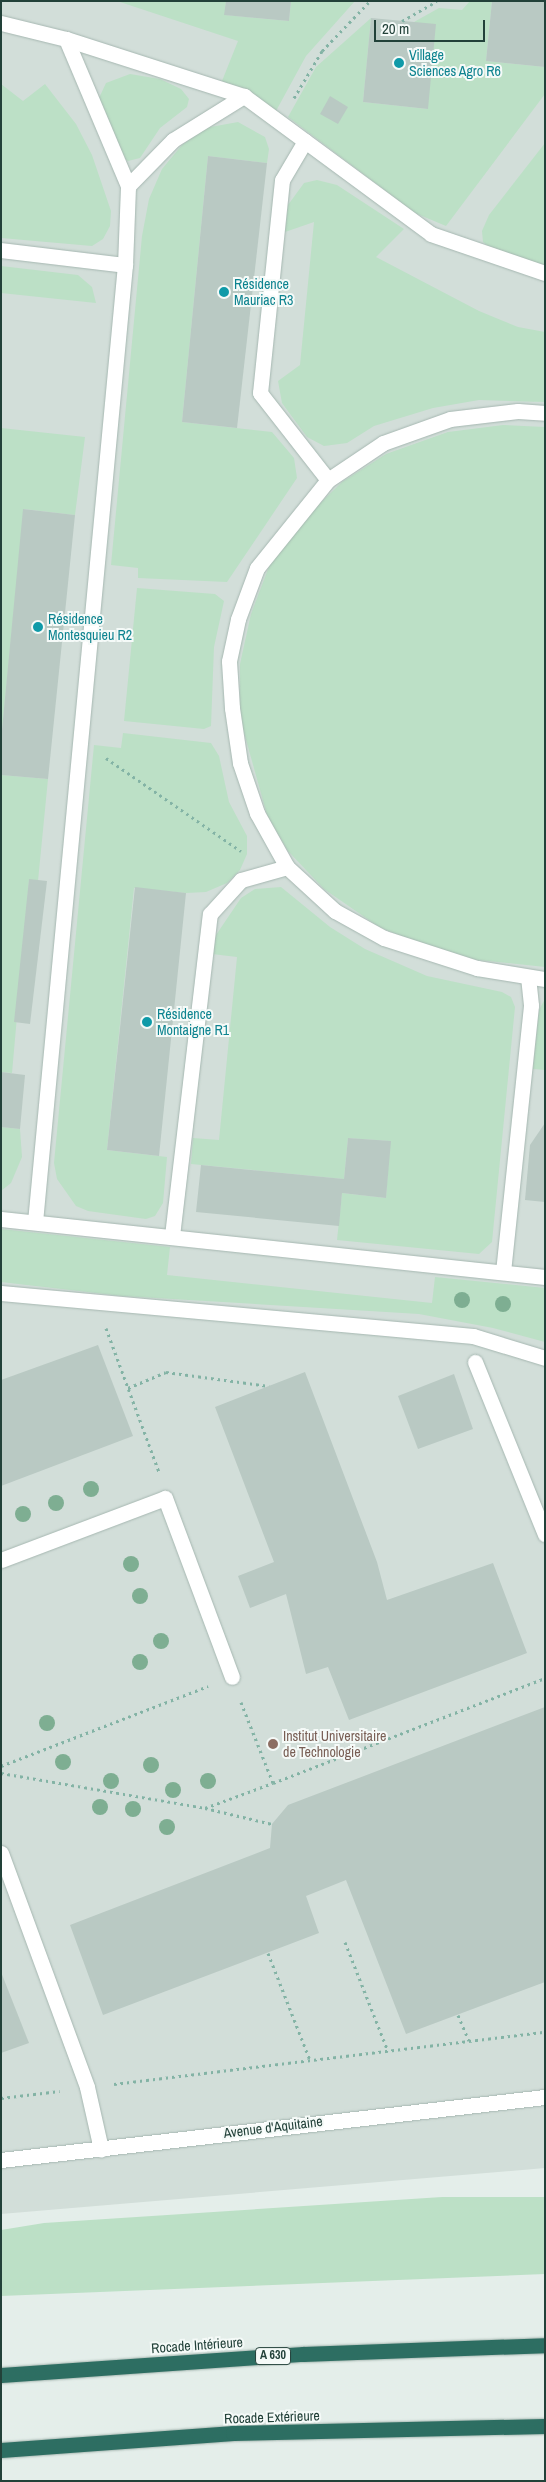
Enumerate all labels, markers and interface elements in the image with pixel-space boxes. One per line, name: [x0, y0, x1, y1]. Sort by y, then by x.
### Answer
scale bar: [376, 10, 487, 42]
text: 20 m: [382, 18, 409, 39]
place label: Village Sciences Agro R6: [409, 47, 502, 80]
marker: Village Sciences Agro R6: [393, 57, 405, 69]
place label: Résidence Mauriac R3: [234, 276, 293, 308]
marker: Résidence Mauriac R3: [218, 286, 230, 298]
place label: Résidence Montesquieu R2: [48, 611, 132, 644]
marker: Résidence Montesquieu R2: [32, 621, 44, 633]
place label: Résidence Montaigne R1: [157, 1006, 229, 1038]
marker: Résidence Montaigne R1: [141, 1016, 153, 1028]
place label: Institut Universitaire de Technologie: [283, 1728, 386, 1760]
marker: Institut Universitaire de Technologie: [267, 1738, 279, 1750]
street label: Avenue d'Aquitaine: [223, 2113, 323, 2141]
street label: Rocade Intérieure: [151, 2333, 243, 2357]
road number: A 630: [254, 2346, 292, 2366]
street label: Rocade Extérieure: [224, 2407, 320, 2427]

